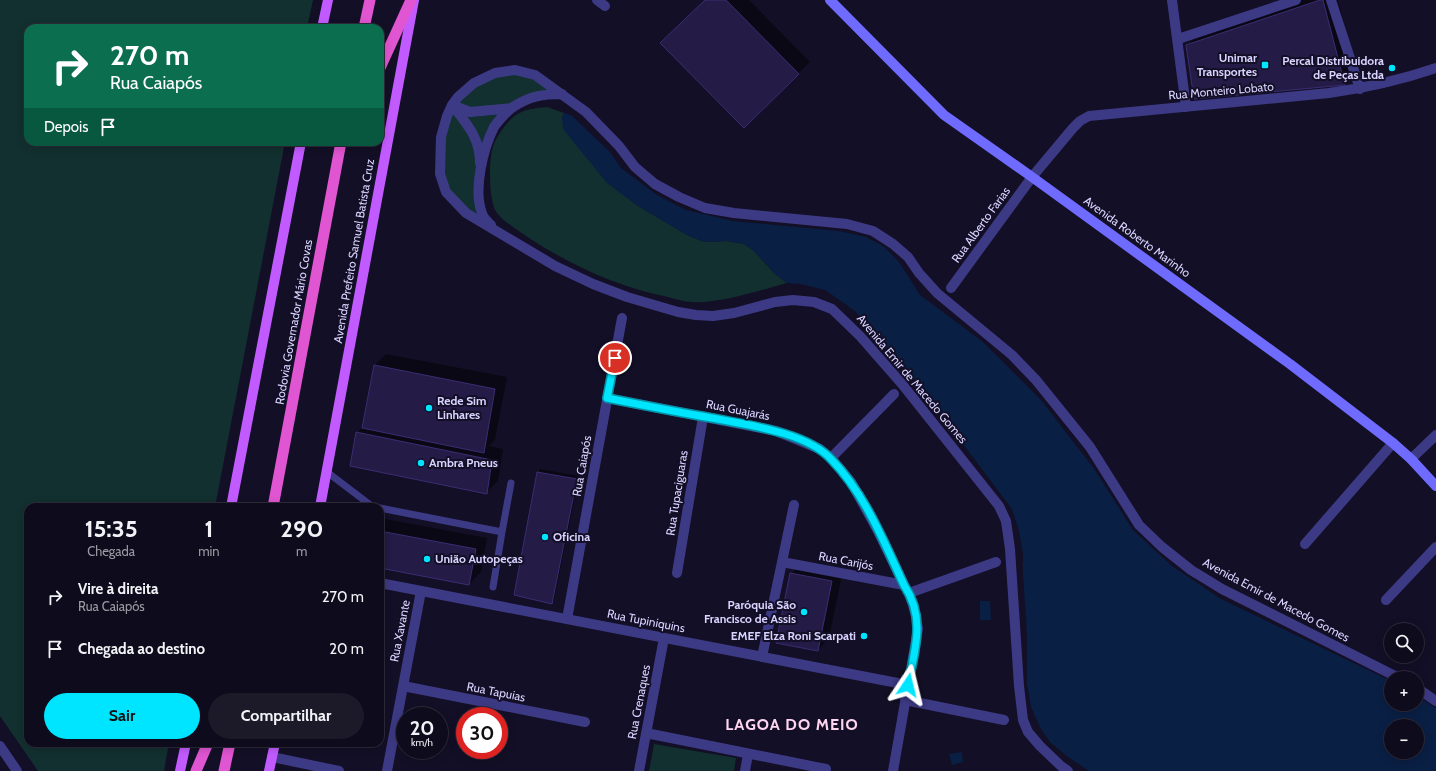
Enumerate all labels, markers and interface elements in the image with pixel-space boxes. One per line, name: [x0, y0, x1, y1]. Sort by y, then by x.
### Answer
text: 270 m: [110, 38, 189, 72]
icon: right: [44, 40, 96, 92]
place label: Unimar Transportes: [1197, 50, 1257, 79]
place label: Percal Distribuidora de Peças Ltda: [1282, 53, 1384, 82]
marker: Unimar Transportes: [1260, 60, 1270, 70]
marker: Percal Distribuidora de Peças Ltda: [1387, 63, 1397, 73]
text: Rua Caiapós: [110, 72, 202, 94]
street label: Rua Monteiro Lobato: [1168, 78, 1275, 103]
icon: arrive: [97, 116, 119, 138]
text: Depois: [44, 118, 89, 136]
street label: Avenida Prefeito Samuel Batista Cruz: [330, 157, 377, 344]
street label: Rua Alberto Farias: [948, 184, 1013, 266]
street label: Avenida Roberto Marinho: [1081, 193, 1194, 281]
street label: Rodovia Governador Mário Covas: [272, 238, 315, 406]
street label: Avenida Emir de Macedo Gomes: [854, 311, 971, 446]
pin: [598, 341, 632, 375]
icon: arrive: [604, 347, 626, 369]
place label: Rede Sim Linhares: [437, 393, 486, 422]
street label: Rua Guajarás: [705, 396, 771, 423]
marker: Rede Sim Linhares: [424, 403, 434, 413]
street label: Rua Caiapós: [569, 434, 594, 498]
street label: Rua Tupaciguaras: [662, 449, 691, 537]
place label: Ambra Pneus: [429, 455, 498, 470]
marker: Ambra Pneus: [416, 458, 426, 468]
text: 15:35: [85, 514, 138, 543]
text: 1: [204, 514, 213, 543]
text: 290: [280, 514, 323, 543]
place label: Oficina: [553, 529, 590, 544]
marker: Oficina: [540, 532, 550, 542]
text: Chegada: [87, 543, 135, 559]
text: min: [198, 543, 220, 559]
text: m: [296, 543, 307, 559]
street label: Rua Carijós: [817, 548, 875, 573]
place label: União Autopeças: [435, 551, 523, 566]
marker: União Autopeças: [422, 554, 432, 564]
street label: Avenida Emir de Macedo Gomes: [1200, 554, 1352, 645]
text: Vire à direita: [78, 580, 159, 598]
icon: right: [44, 586, 66, 608]
text: 270 m: [322, 588, 364, 606]
place label: Paróquia São Francisco de Assis: [704, 597, 796, 626]
text: Rua Caiapós: [78, 598, 145, 614]
street label: Rua Xavante: [386, 599, 413, 663]
street label: Rua Tupiniquins: [606, 606, 686, 635]
marker: Paróquia São Francisco de Assis: [799, 607, 809, 617]
map controls: [1384, 623, 1424, 759]
button: search: [1384, 623, 1424, 663]
place label: EMEF Elza Roni Scarpati: [731, 628, 856, 643]
marker: EMEF Elza Roni Scarpati: [859, 631, 869, 641]
icon: arrive: [44, 638, 66, 660]
text: Chegada ao destino: [78, 640, 205, 658]
text: 20 m: [329, 640, 364, 658]
street label: Rua Crenaques: [624, 663, 653, 740]
position arrow: [887, 664, 929, 706]
button: +: [1384, 671, 1424, 711]
street label: Rua Tapuias: [465, 678, 527, 705]
button: Sair: [44, 693, 200, 739]
button: Compartilhar: [208, 693, 364, 739]
speed limit sign: 30: [456, 707, 508, 759]
district label: LAGOA DO MEIO: [725, 715, 859, 734]
text: 20: [410, 716, 434, 740]
button: −: [1384, 719, 1424, 759]
text: km/h: [411, 736, 433, 749]

